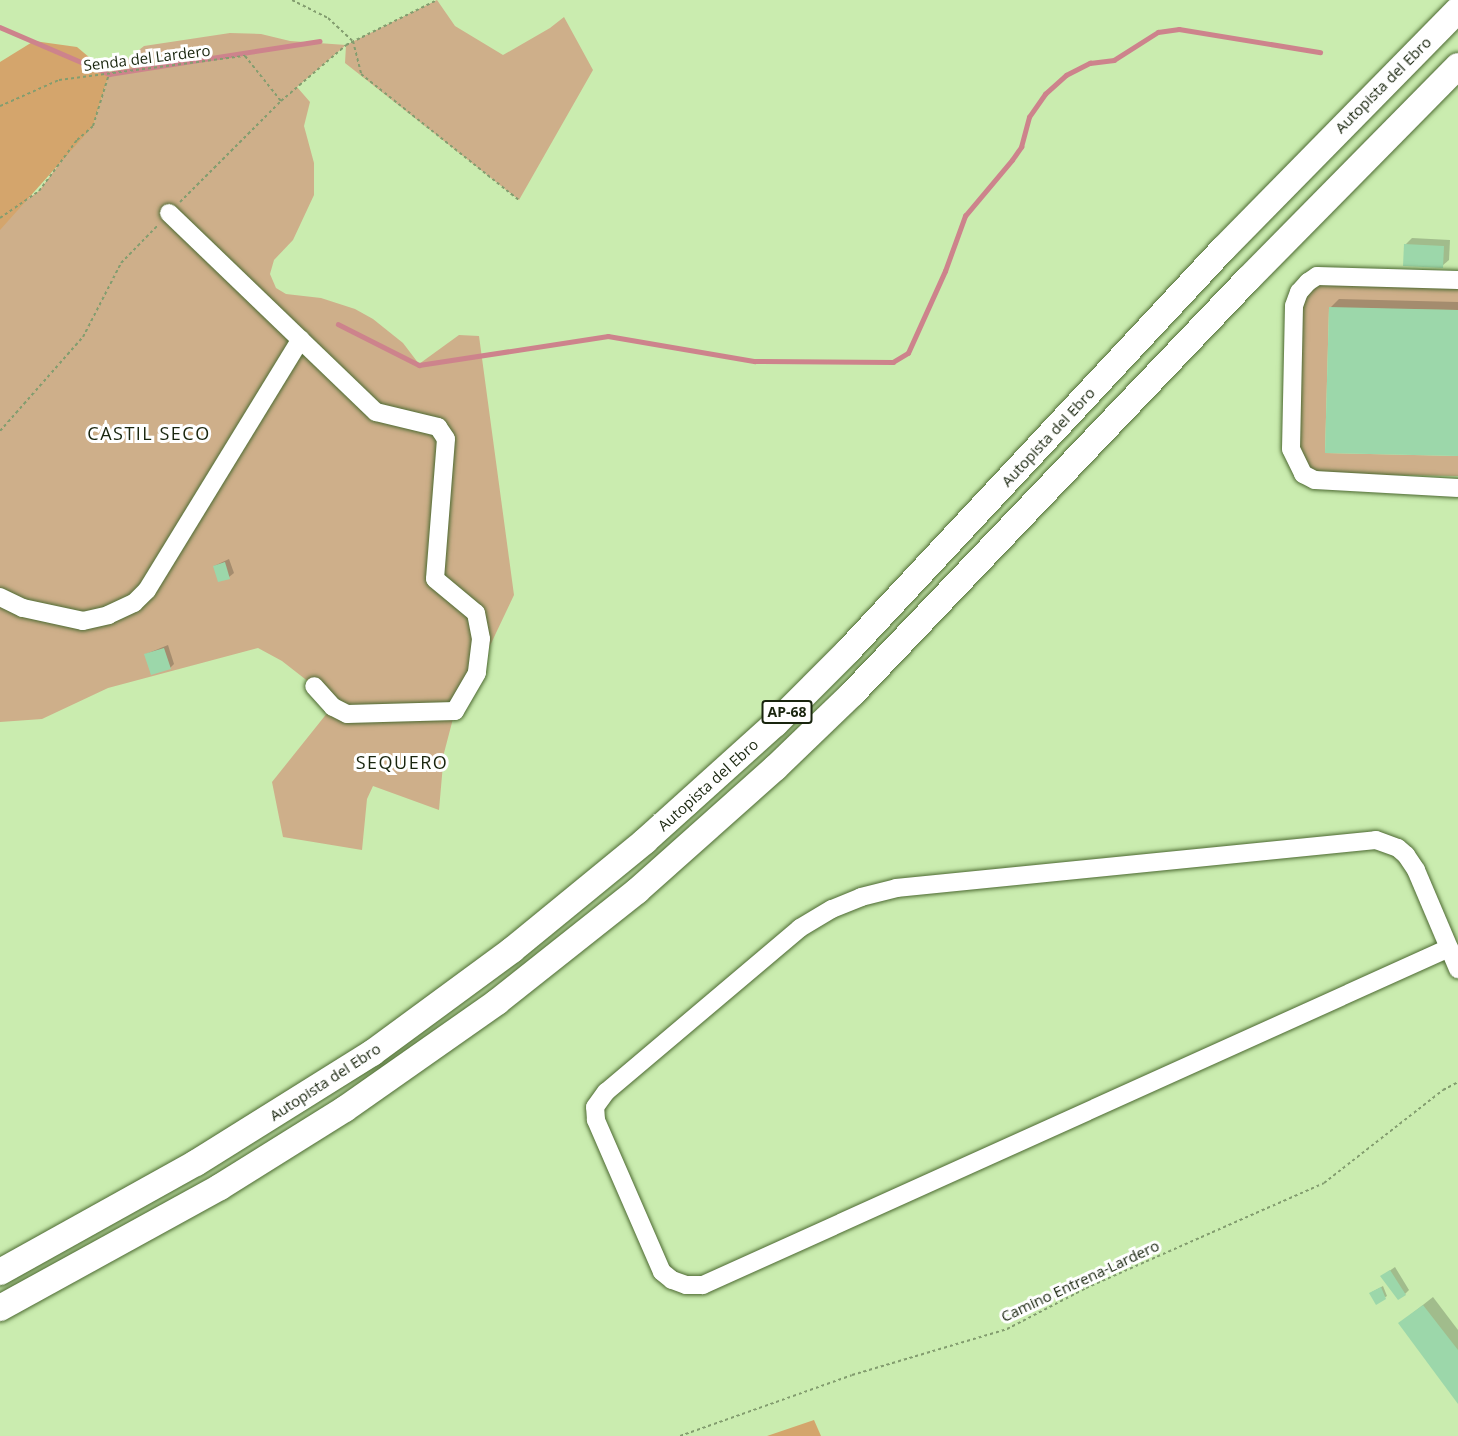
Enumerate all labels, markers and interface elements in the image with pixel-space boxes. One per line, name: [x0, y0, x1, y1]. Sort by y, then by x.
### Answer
street label: Autopista del Ebro: [1331, 33, 1435, 137]
street label: Senda del Lardero: [83, 41, 211, 75]
street label: Autopista del Ebro: [998, 384, 1098, 490]
district label: CASTIL SECO: [87, 422, 211, 444]
road number: AP-68: [762, 701, 812, 723]
street label: Autopista del Ebro: [654, 735, 762, 835]
district label: SEQUERO: [356, 751, 448, 773]
street label: Autopista del Ebro: [266, 1039, 384, 1125]
street label: Camino Entrena-Lardero: [998, 1236, 1162, 1326]

